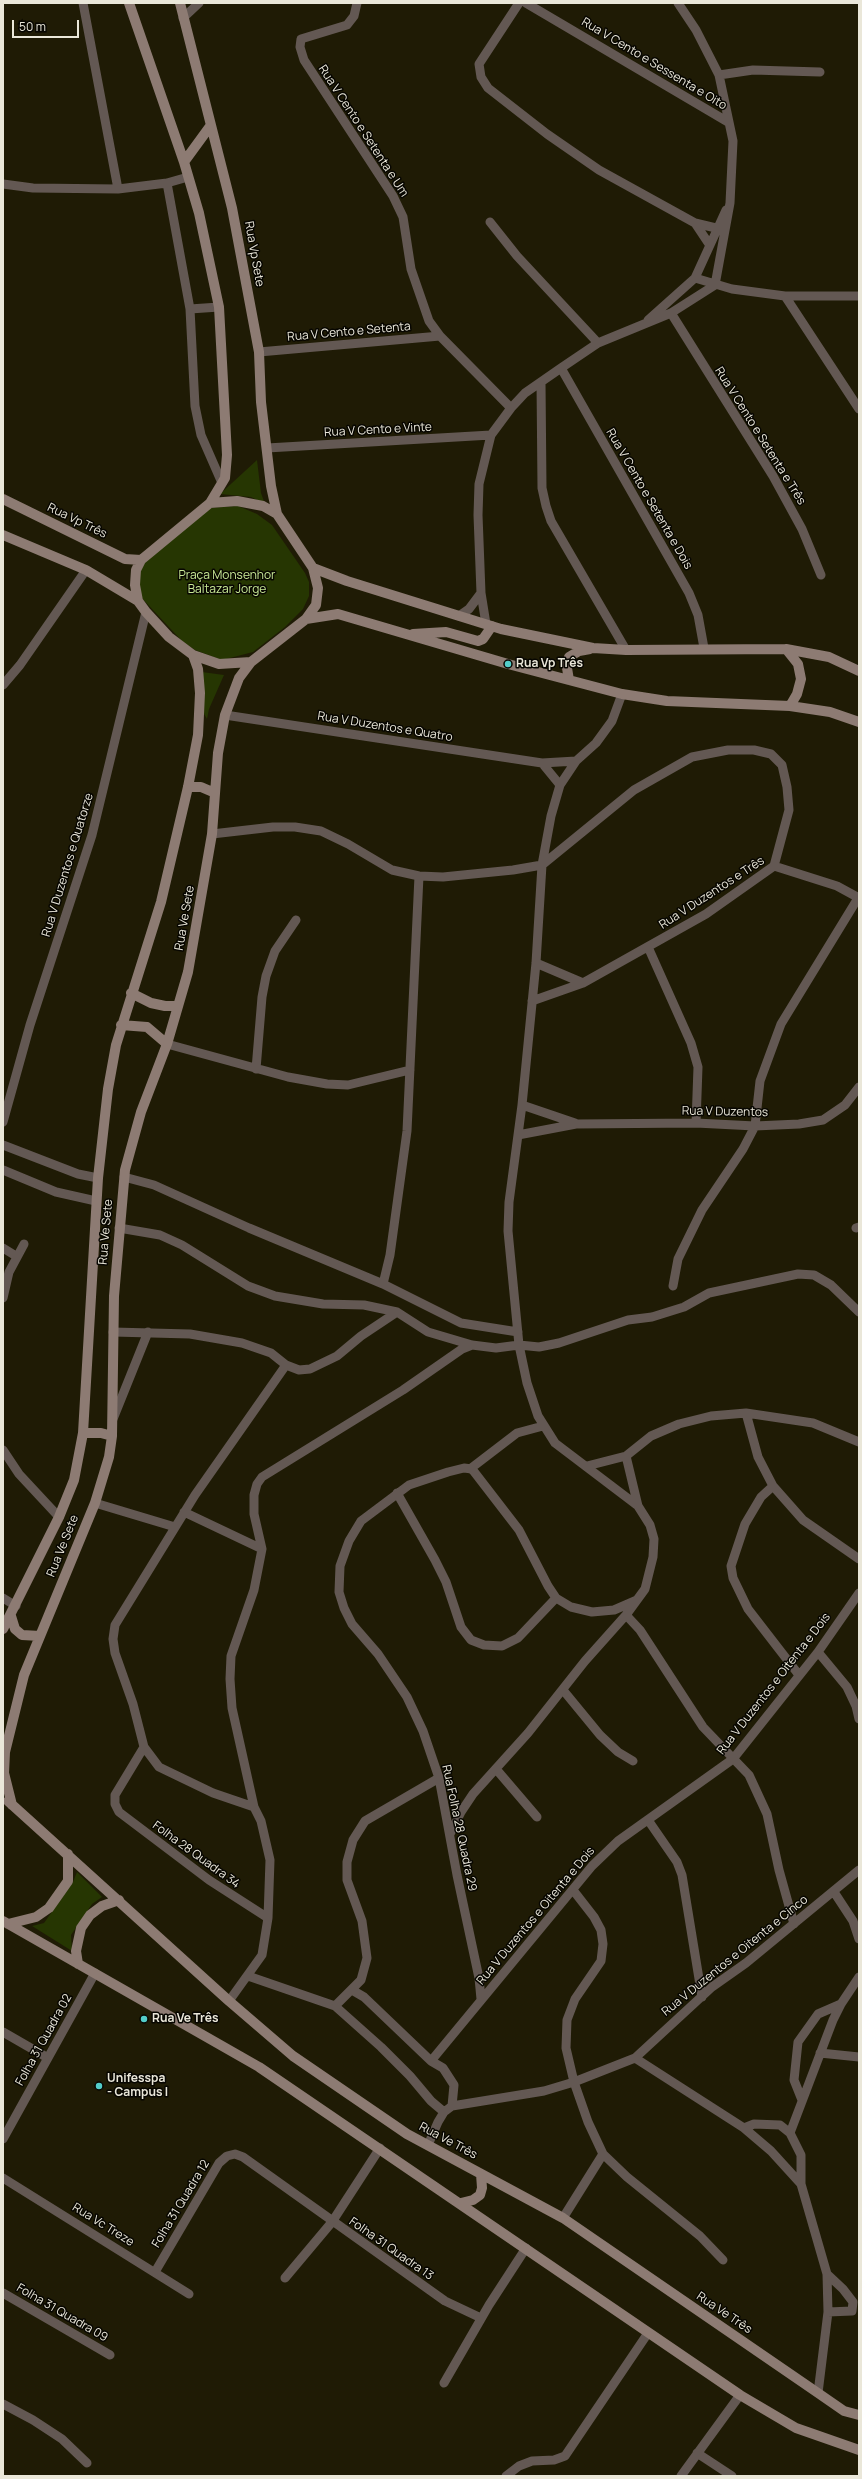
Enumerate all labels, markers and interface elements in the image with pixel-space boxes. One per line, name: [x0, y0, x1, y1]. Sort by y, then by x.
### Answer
scale bar: [14, 12, 81, 38]
street label: Rua V Cento e Sessenta e Oito: [579, 15, 729, 113]
text: 50 m: [19, 18, 46, 35]
street label: Rua V Cento e Setenta e Um: [315, 62, 411, 200]
street label: Rua Vp Sete: [241, 220, 267, 288]
street label: Rua V Cento e Setenta: [287, 319, 411, 345]
street label: Rua V Cento e Setenta e Três: [712, 364, 808, 508]
street label: Rua V Cento e Vinte: [324, 420, 432, 440]
street label: Rua V Cento e Setenta e Dois: [603, 426, 695, 572]
street label: Rua Vp Três: [45, 500, 109, 542]
park label: Praça Monsenhor Baltazar Jorge: [179, 569, 275, 597]
place label: Rua Vp Três: [516, 657, 583, 671]
marker: Rua Vp Três: [503, 659, 513, 669]
street label: Rua V Duzentos e Quatro: [316, 709, 454, 745]
street label: Rua V Duzentos e Quatorze: [39, 791, 97, 939]
street label: Rua V Duzentos e Três: [657, 854, 767, 932]
street label: Rua Ve Sete: [172, 884, 198, 952]
street label: Rua V Duzentos: [682, 1104, 768, 1120]
street label: Rua Ve Sete: [96, 1199, 116, 1265]
street label: Rua Ve Sete: [44, 1513, 82, 1579]
street label: Rua V Duzentos e Oitenta e Dois: [714, 1610, 834, 1758]
street label: Rua Folha 28 Quadra 29: [439, 1763, 479, 1893]
street label: Folha 28 Quadra 34: [149, 1818, 243, 1892]
street label: Rua V Duzentos e Oitenta e Dois: [474, 1844, 598, 1988]
street label: Rua V Duzentos e Oitenta e Cinco: [659, 1893, 811, 2019]
street label: Folha 31 Quadra 02: [13, 1992, 75, 2088]
place label: Rua Ve Três: [152, 2012, 219, 2026]
marker: Rua Ve Três: [139, 2014, 149, 2024]
place label: Unifesspa - Campus I: [107, 2072, 168, 2100]
marker: Unifesspa - Campus I: [94, 2081, 104, 2091]
street label: Rua Ve Três: [416, 2120, 480, 2162]
street label: Folha 31 Quadra 12: [149, 2157, 213, 2251]
street label: Rua Vc Treze: [70, 2200, 136, 2250]
street label: Folha 31 Quadra 13: [346, 2215, 436, 2283]
street label: Folha 31 Quadra 09: [14, 2281, 110, 2345]
street label: Rua Ve Três: [693, 2289, 755, 2337]

